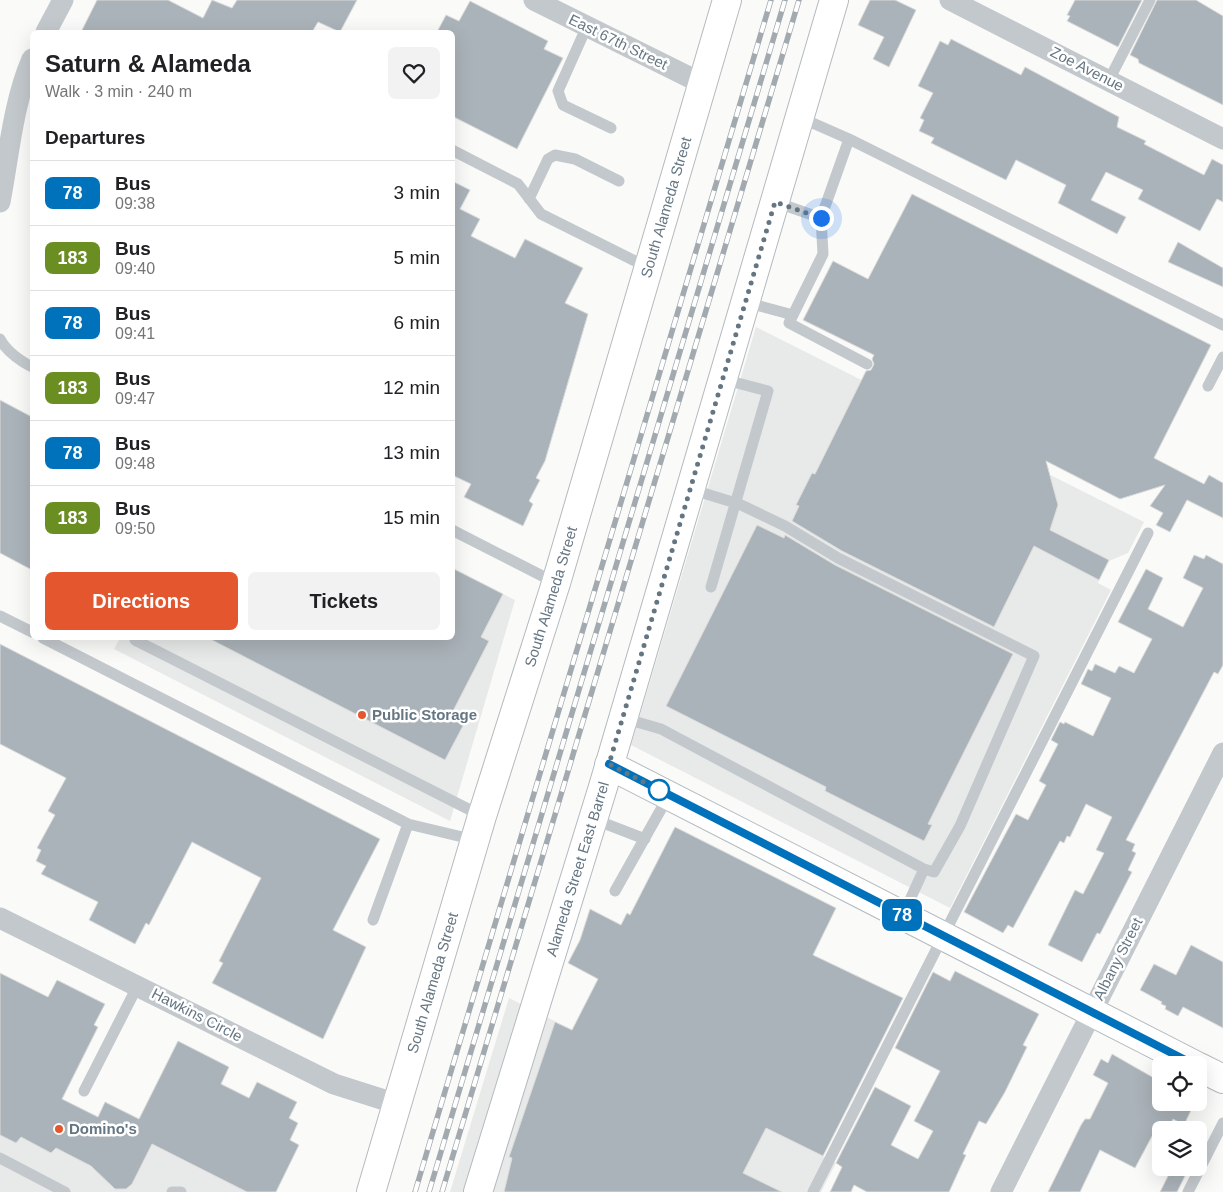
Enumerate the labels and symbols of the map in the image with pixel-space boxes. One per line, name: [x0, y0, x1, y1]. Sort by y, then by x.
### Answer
street label: East 67th Street: [566, 10, 671, 73]
street label: Zoe Avenue: [1048, 43, 1127, 94]
street label: South Alameda Street: [637, 134, 695, 280]
your location: [809, 206, 834, 231]
street label: South Alameda Street: [521, 524, 580, 669]
place label: Public Storage: [372, 706, 477, 723]
marker: Public Storage: [356, 709, 368, 721]
unlabelled marker: [648, 779, 670, 801]
street label: Alameda Street East Barrel: [542, 780, 612, 958]
line badge: 78: [880, 899, 924, 931]
street label: South Alameda Street: [403, 910, 461, 1055]
street label: Albany Street: [1090, 914, 1146, 1003]
street label: Hawkins Circle: [149, 984, 245, 1045]
place label: Domino's: [69, 1120, 137, 1137]
marker: Domino's: [53, 1123, 65, 1135]

